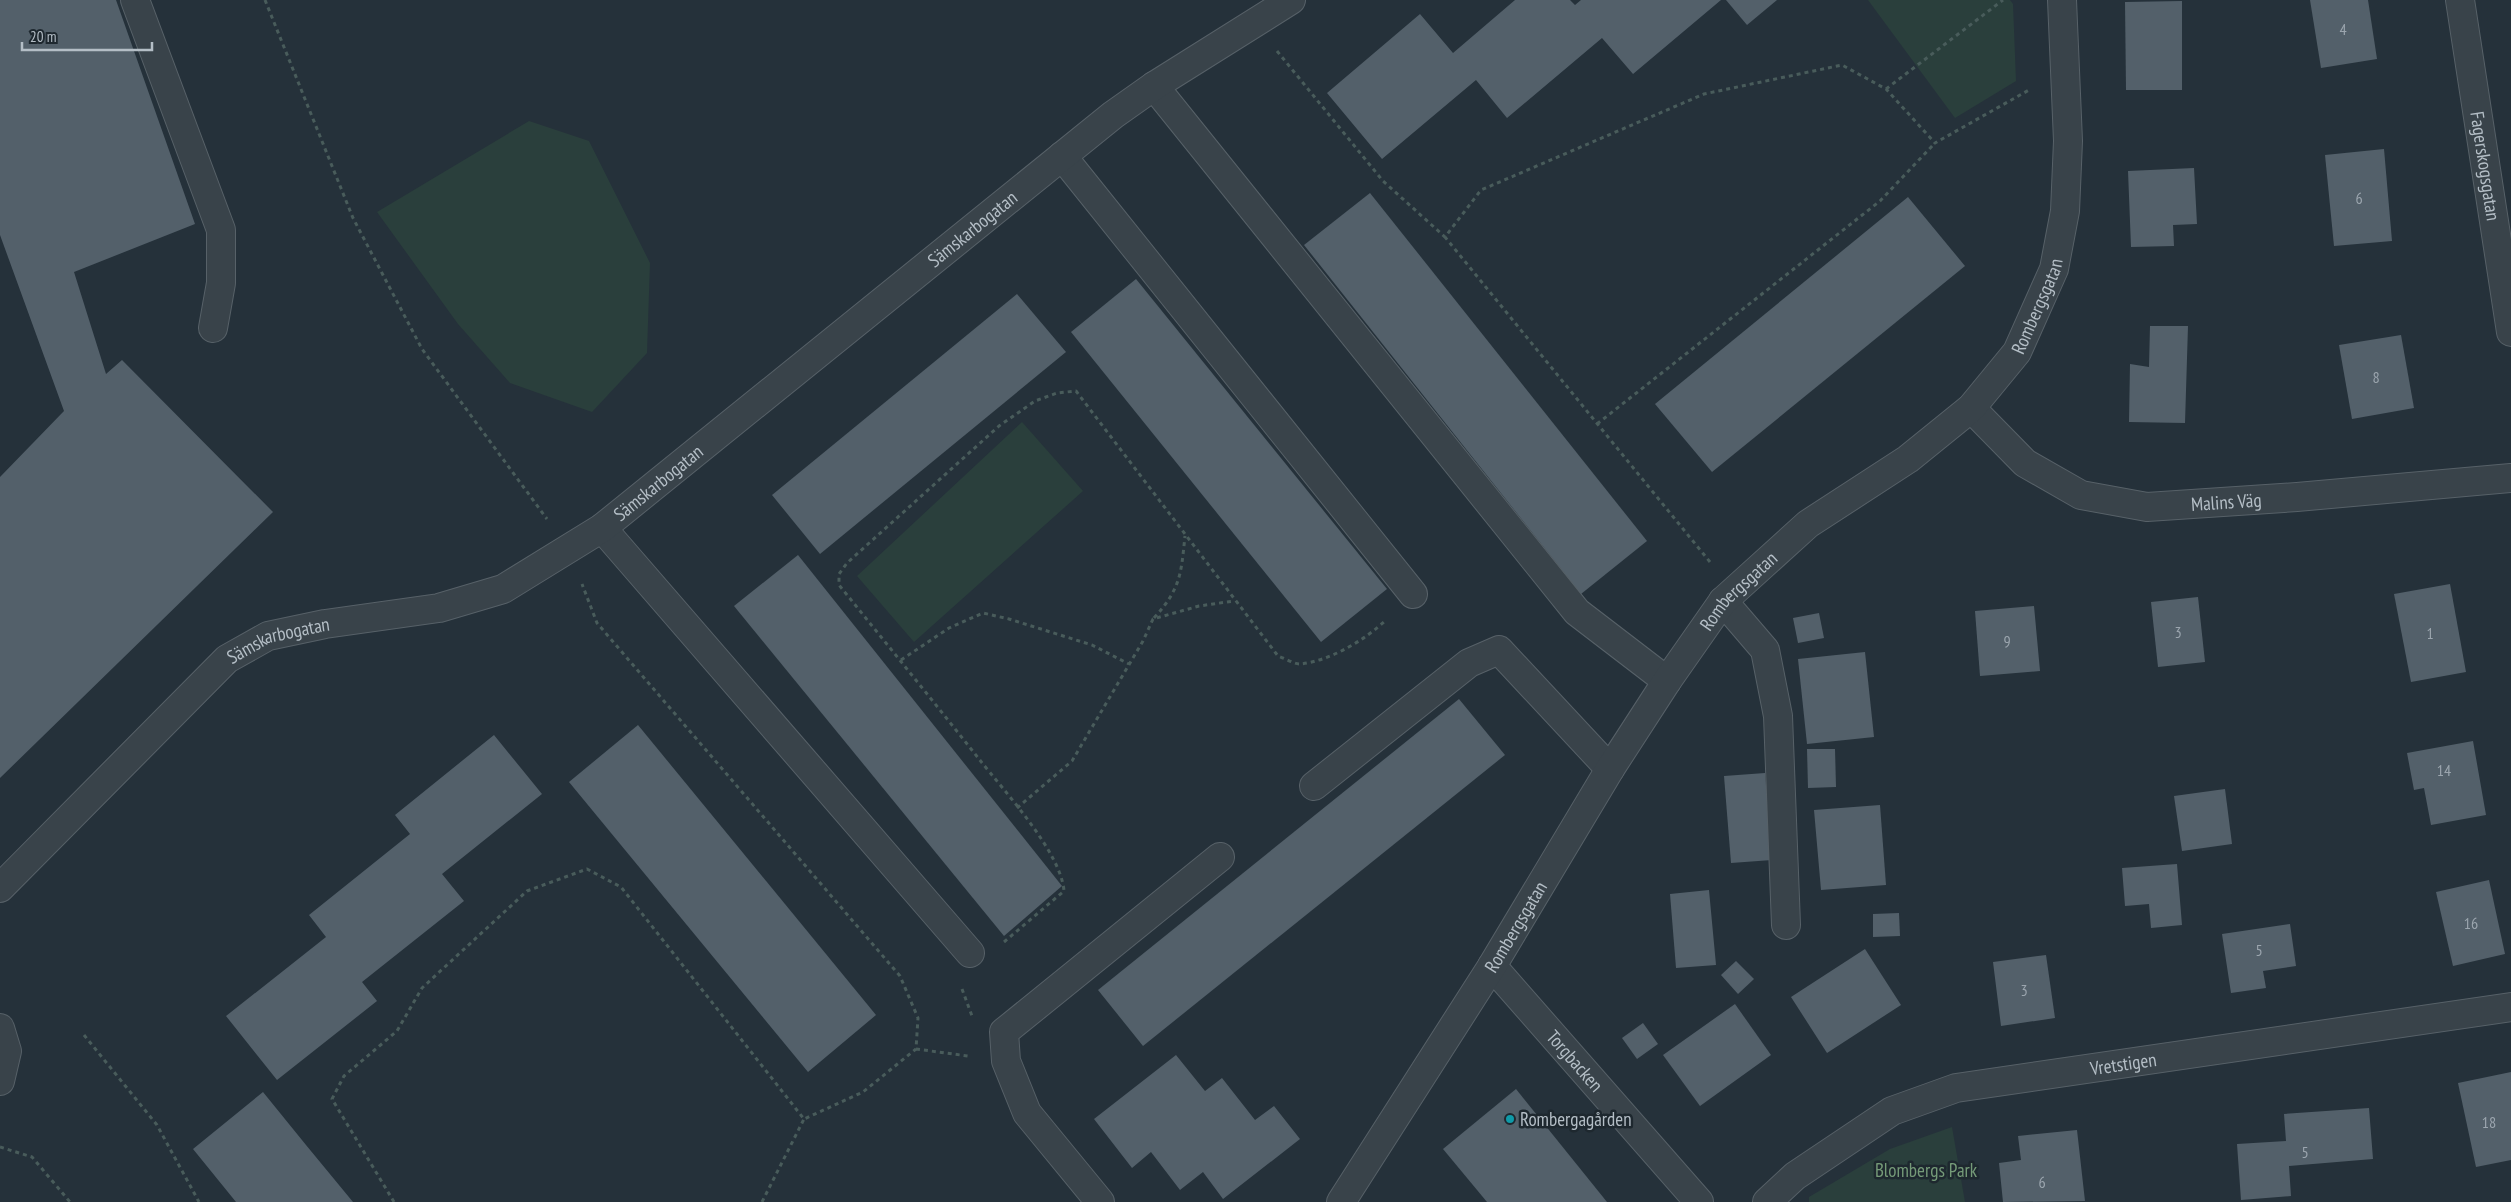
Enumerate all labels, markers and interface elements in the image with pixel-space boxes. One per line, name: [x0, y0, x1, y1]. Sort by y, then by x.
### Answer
house number: 4: [2339, 19, 2347, 39]
scale bar: [22, 20, 152, 52]
text: 20 m: [30, 27, 56, 46]
street label: Fagerskogsgatan: [2465, 110, 2506, 222]
street label: Sämskarbogatan: [923, 185, 1022, 272]
house number: 6: [2355, 188, 2363, 208]
street label: Rombergsgatan: [2006, 257, 2068, 358]
house number: 8: [2372, 367, 2380, 387]
street label: Sämskarbogatan: [608, 439, 708, 526]
street label: Malins Väg: [2190, 487, 2262, 516]
street label: Rombergsgatan: [1694, 546, 1782, 635]
street label: Sämskarbogatan: [222, 612, 331, 669]
house number: 3: [2174, 622, 2182, 642]
house number: 1: [2426, 623, 2434, 643]
house number: 9: [2003, 631, 2011, 651]
house number: 14: [2437, 760, 2451, 780]
street label: Rombergsgatan: [1479, 877, 1552, 977]
house number: 16: [2464, 913, 2478, 933]
house number: 5: [2255, 940, 2263, 960]
house number: 3: [2020, 980, 2028, 1000]
street label: Torgbacken: [1542, 1025, 1609, 1097]
street label: Vretstigen: [2088, 1047, 2158, 1080]
place label: Rombergagården: [1520, 1107, 1632, 1131]
house number: 18: [2482, 1112, 2496, 1132]
marker: Rombergagården: [1504, 1113, 1516, 1125]
house number: 5: [2301, 1142, 2309, 1162]
park label: Blombergs Park: [1875, 1158, 1978, 1182]
house number: 6: [2038, 1172, 2046, 1192]

